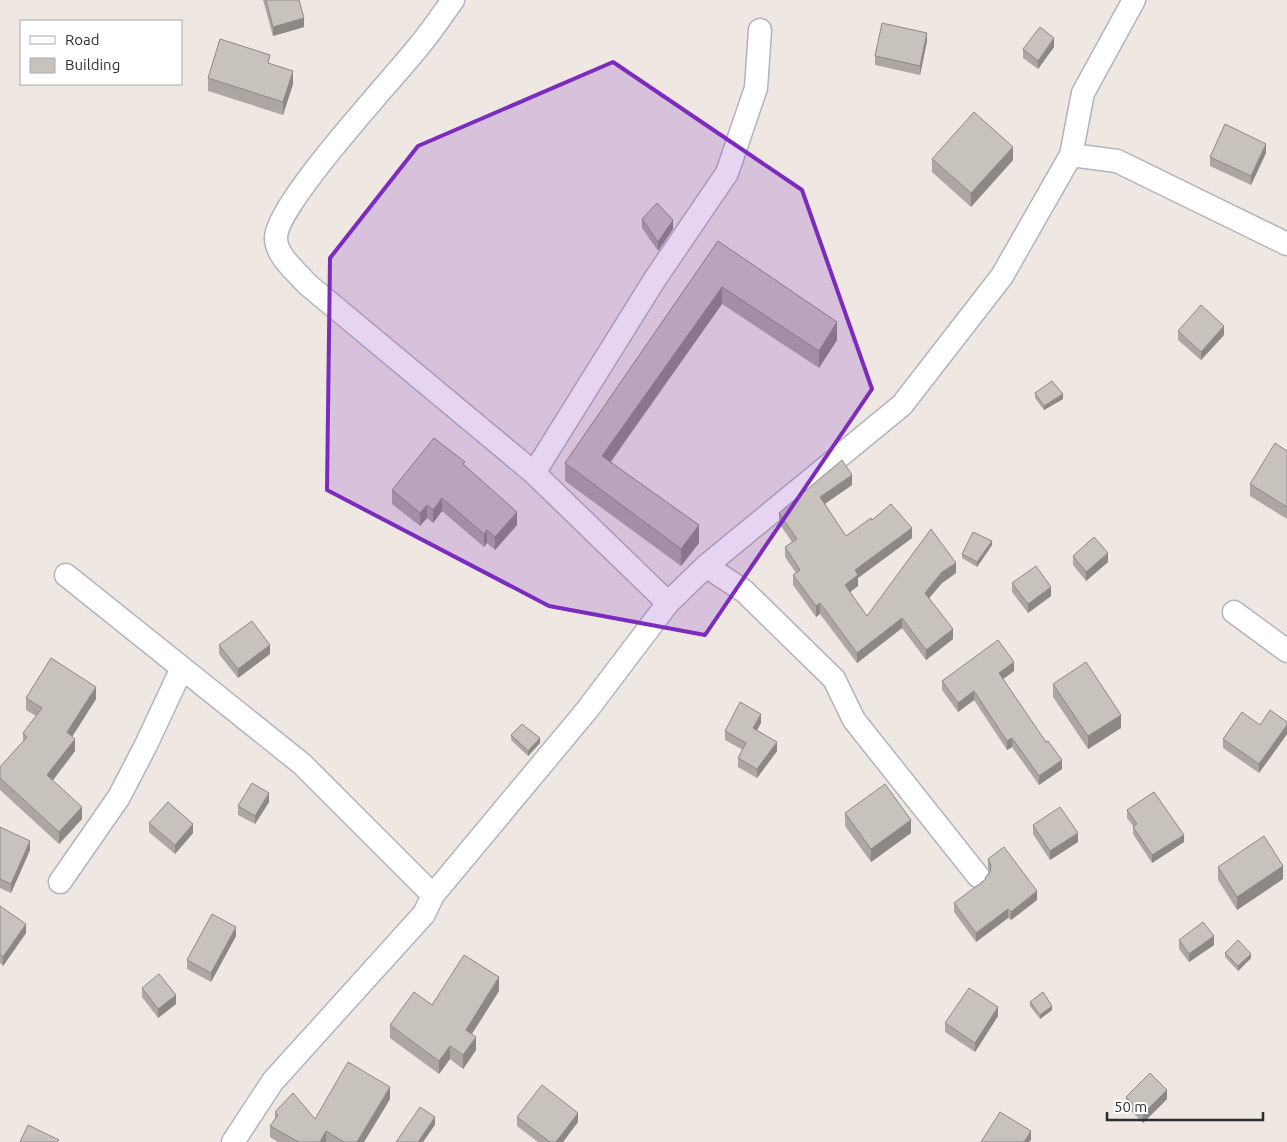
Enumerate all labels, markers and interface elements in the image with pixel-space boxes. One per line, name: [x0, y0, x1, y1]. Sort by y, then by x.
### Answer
legend: [20, 20, 182, 85]
text: Road: [65, 31, 100, 48]
text: Building: [65, 56, 120, 73]
scale bar: [1107, 1090, 1263, 1122]
text: 50 m: [1114, 1098, 1147, 1115]

